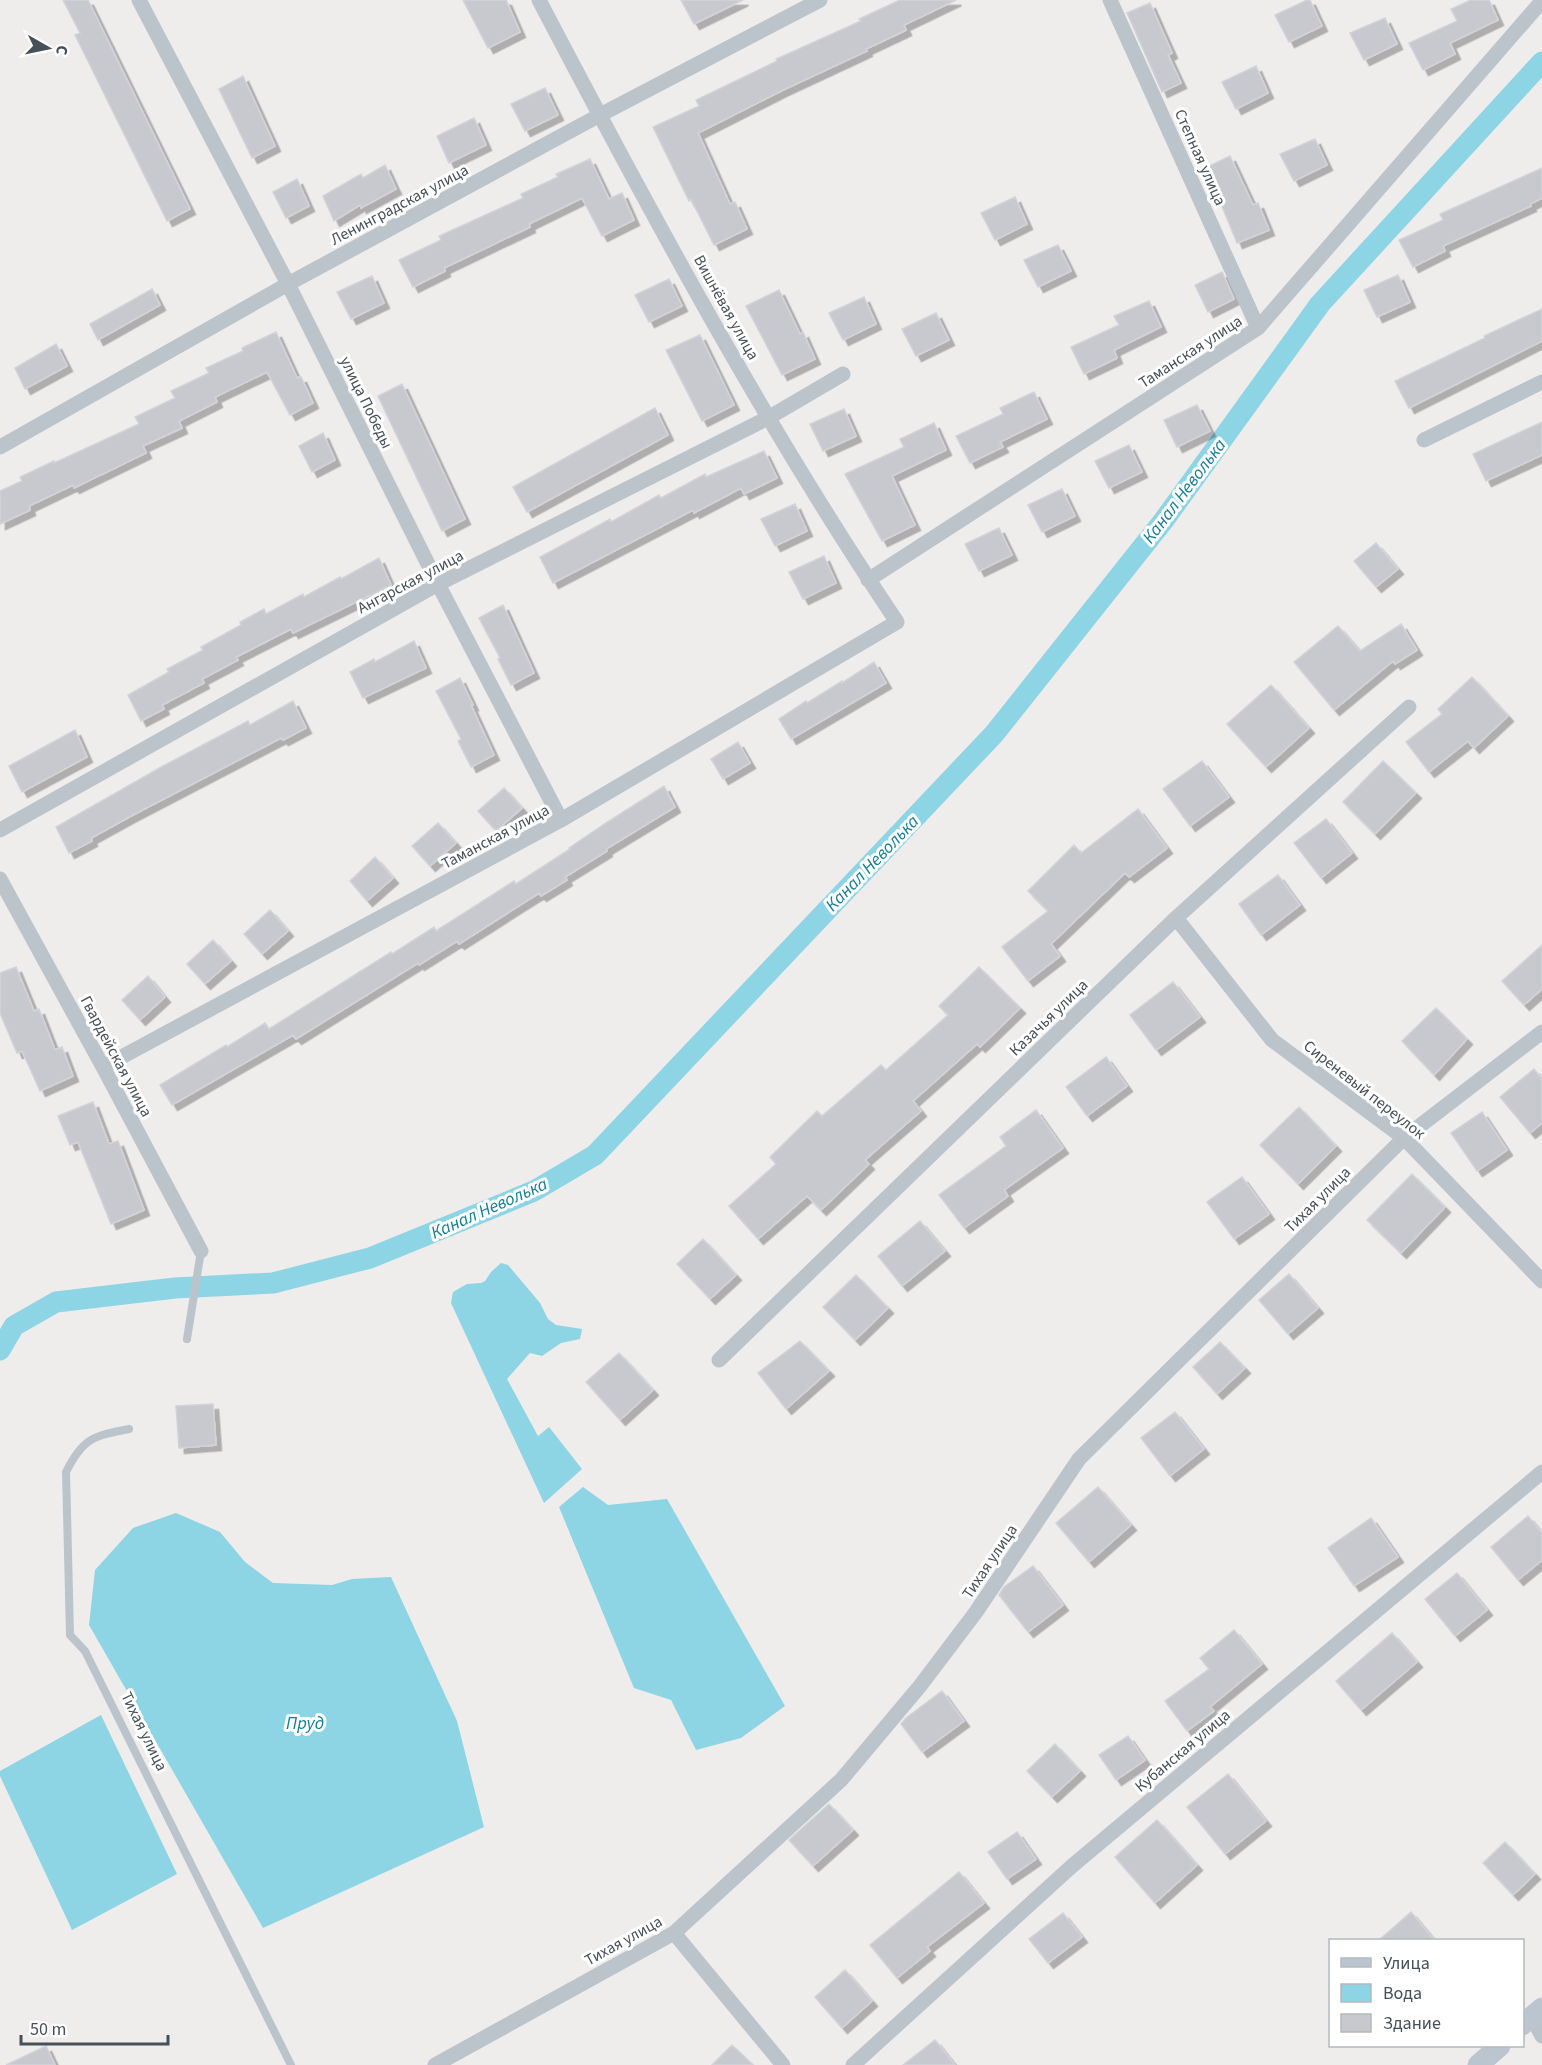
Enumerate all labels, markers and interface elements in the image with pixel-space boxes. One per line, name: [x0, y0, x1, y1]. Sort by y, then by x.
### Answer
north arrow: [18, 18, 78, 78]
text: С: [50, 44, 73, 57]
street label: Степная улица: [1169, 106, 1231, 209]
street label: Ленинградская улица: [327, 159, 472, 251]
street label: Вишнёвая улица: [688, 251, 764, 364]
street label: Таманская улица: [1135, 310, 1247, 394]
street label: улица Победы: [334, 353, 398, 452]
water label: Канал Неволька: [1137, 434, 1232, 549]
street label: Ангарская улица: [354, 545, 467, 619]
street label: Таманская улица: [438, 799, 553, 875]
water label: Канал Неволька: [820, 809, 925, 917]
street label: Казачья улица: [1004, 974, 1093, 1061]
street label: Гвардейская улица: [75, 992, 157, 1121]
street label: Сиреневый переулок: [1299, 1035, 1430, 1144]
street label: Тихая улица: [1280, 1162, 1356, 1238]
water label: Канал Неволька: [427, 1171, 552, 1245]
street label: Тихая улица: [957, 1520, 1023, 1603]
street label: Тихая улица: [116, 1688, 173, 1775]
street label: Кубанская улица: [1130, 1704, 1235, 1797]
water label: Пруд: [286, 1711, 324, 1736]
street label: Тихая улица: [581, 1911, 666, 1971]
legend: [1329, 1939, 1524, 2047]
text: Улица: [1383, 1951, 1430, 1976]
text: Вода: [1383, 1981, 1422, 2006]
scale bar: [21, 2008, 168, 2046]
text: Здание: [1383, 2011, 1441, 2036]
text: 50 m: [30, 2017, 66, 2042]

